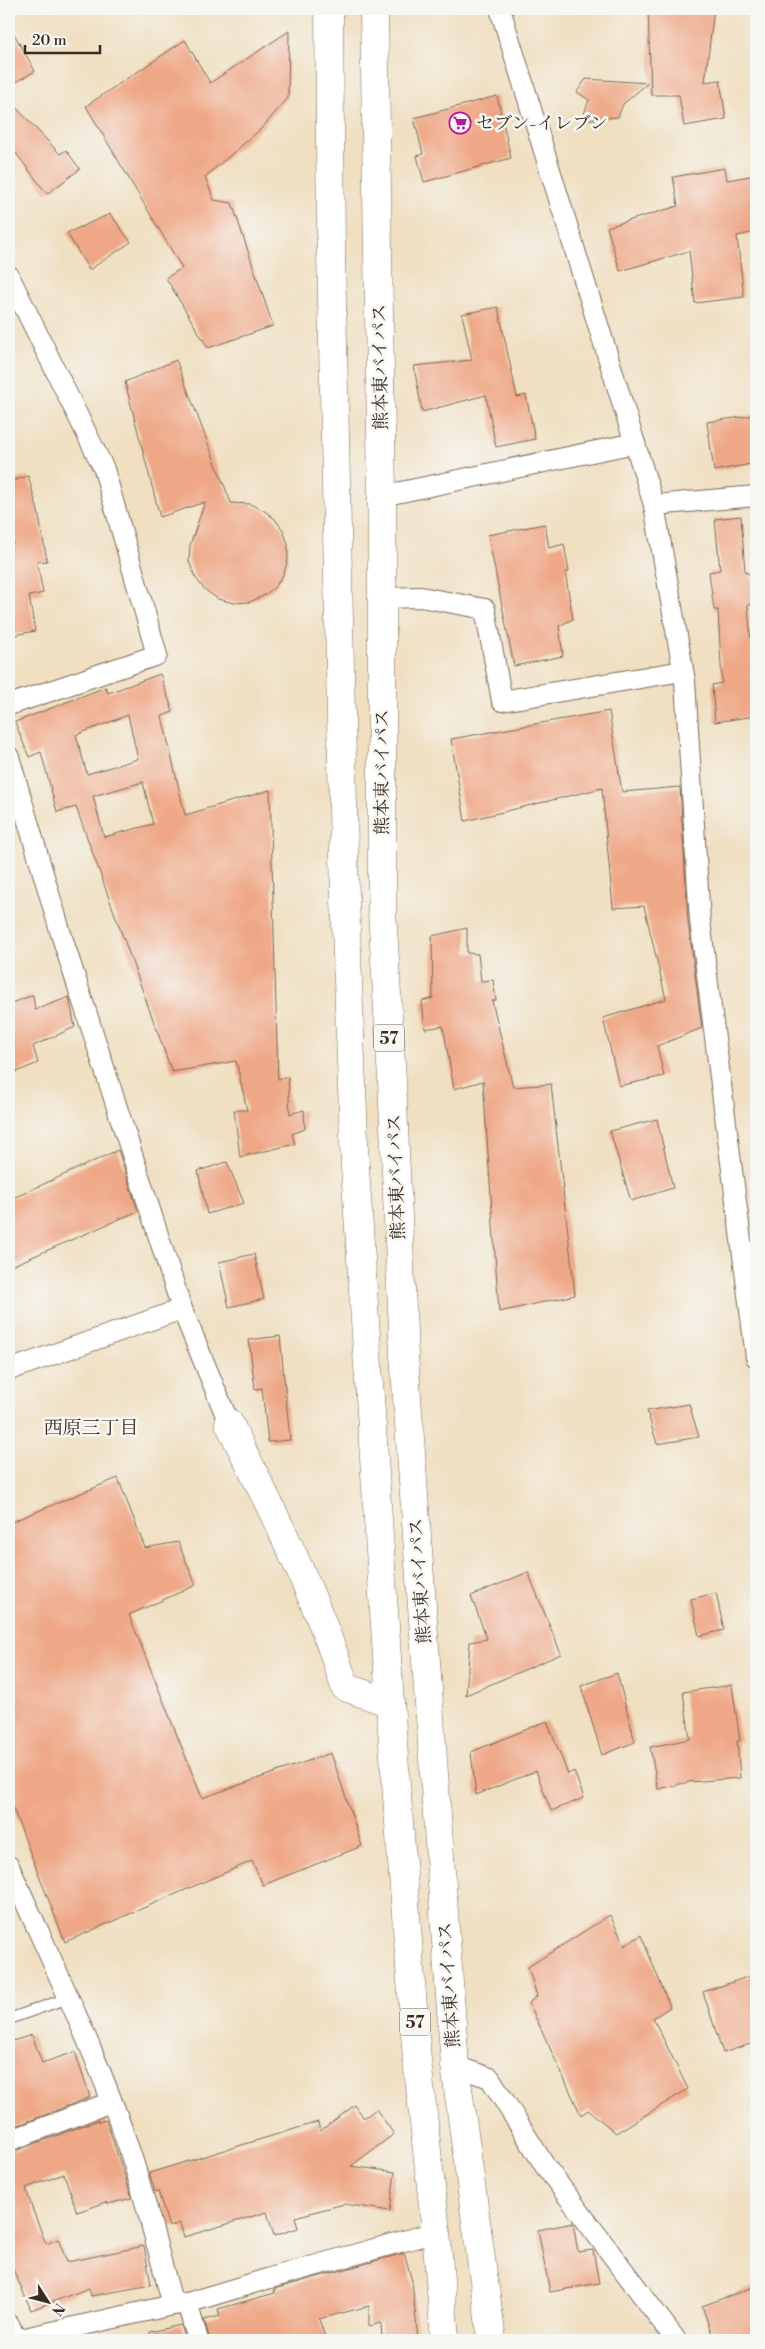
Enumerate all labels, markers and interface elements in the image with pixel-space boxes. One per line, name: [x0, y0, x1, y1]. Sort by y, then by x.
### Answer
scale bar: [25, 22, 100, 54]
text: 20 m: [32, 31, 67, 50]
supermarket icon: セブン-イレブン: [448, 111, 472, 135]
place label: セブン-イレブン: [476, 112, 608, 135]
street label: 熊本東バイパス: [368, 304, 393, 430]
street label: 熊本東バイパス: [371, 709, 394, 835]
road number: 57: [374, 1024, 404, 1052]
street label: 熊本東バイパス: [383, 1114, 410, 1240]
district label: 西原三丁目: [43, 1416, 139, 1440]
street label: 熊本東バイパス: [405, 1517, 436, 1644]
street label: 熊本東バイパス: [434, 1921, 465, 2048]
road number: 57: [400, 2008, 430, 2035]
north arrow: [22, 2276, 72, 2326]
text: N: [47, 2299, 68, 2319]

